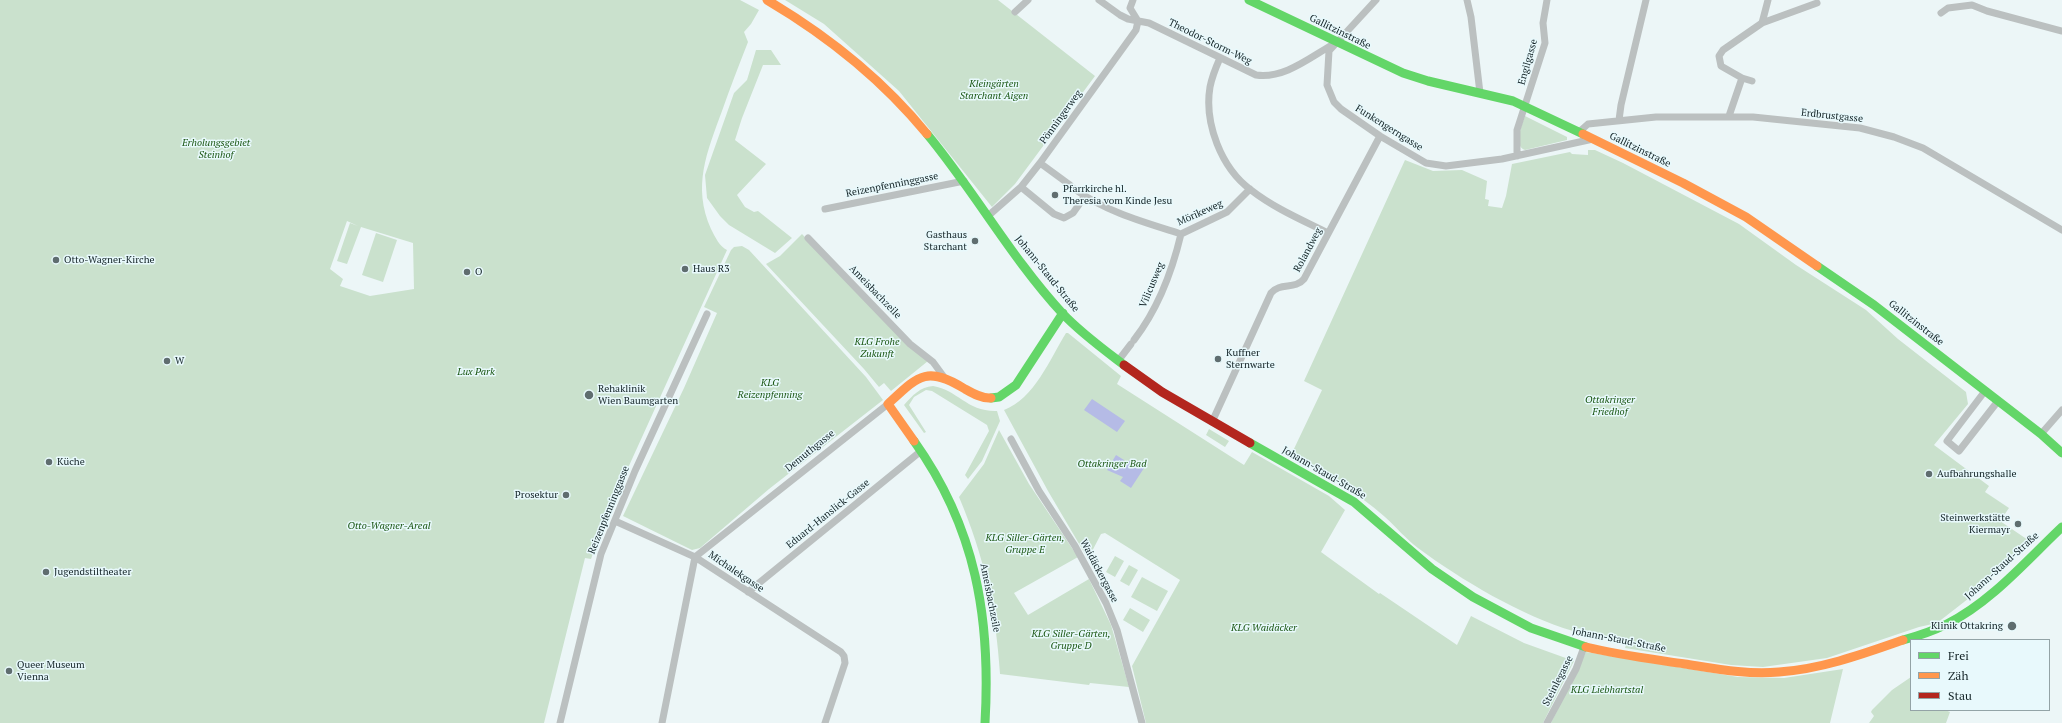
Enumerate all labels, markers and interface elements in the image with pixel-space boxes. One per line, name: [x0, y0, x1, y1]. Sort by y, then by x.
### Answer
street label: Gallitzinstraße: [1307, 12, 1373, 52]
street label: Theodor-Storm-Weg: [1166, 17, 1254, 67]
street label: Engilgasse: [1516, 38, 1540, 86]
park label: Kleingärten Starchant Aigen: [960, 78, 1028, 102]
street label: Pönningerweg: [1037, 88, 1085, 146]
street label: Funkengerngasse: [1353, 102, 1425, 154]
street label: Erdbrustgasse: [1800, 107, 1864, 125]
street label: Gallitzinstraße: [1607, 130, 1673, 170]
park label: Erholungsgebiet Steinhof: [182, 137, 250, 160]
street label: Reizenpfenninggasse: [845, 170, 939, 200]
place label: Pfarrkirche hl. Theresia vom Kinde Jesu: [1063, 183, 1172, 206]
marker: Pfarrkirche hl. Theresia vom Kinde Jesu: [1050, 190, 1060, 200]
street label: Mörikeweg: [1175, 198, 1225, 228]
street label: Rolandweg: [1291, 226, 1325, 274]
place label: Gasthaus Starchant: [924, 229, 967, 252]
street label: Johann-Staud-Straße: [1012, 233, 1082, 315]
marker: Gasthaus Starchant: [970, 236, 980, 246]
place label: Otto-Wagner-Kirche: [64, 254, 155, 266]
marker: Otto-Wagner-Kirche: [51, 255, 61, 265]
street label: Vilicusweg: [1137, 261, 1167, 309]
place label: Haus R3: [693, 263, 730, 275]
street label: Ameisbachzeile: [846, 263, 904, 321]
marker: Haus R3: [680, 264, 690, 274]
place label: O: [475, 266, 482, 278]
marker: O: [462, 267, 472, 277]
street label: Gallitzinstraße: [1886, 298, 1946, 348]
park label: KLG Frohe Zukunft: [855, 336, 899, 360]
place label: Kuffner Sternwarte: [1226, 347, 1275, 370]
marker: Kuffner Sternwarte: [1213, 354, 1223, 364]
place label: W: [175, 355, 184, 367]
marker: W: [162, 356, 172, 366]
park label: Lux Park: [457, 366, 495, 378]
park label: KLG Reizenpfenning: [737, 377, 803, 400]
place label: Rehaklinik Wien Baumgarten: [598, 383, 678, 406]
marker: Rehaklinik Wien Baumgarten: [583, 389, 595, 401]
park label: Ottakringer Friedhof: [1585, 394, 1635, 418]
street label: Demuthgasse: [783, 427, 837, 475]
street label: Johann-Staud-Straße: [1280, 444, 1368, 502]
place label: Küche: [57, 456, 85, 468]
marker: Küche: [44, 457, 54, 467]
park label: Ottakringer Bad: [1077, 458, 1147, 470]
street label: Reizenpfenninggasse: [586, 464, 632, 556]
place label: Aufbahrungshalle: [1937, 468, 2016, 480]
marker: Aufbahrungshalle: [1924, 469, 1934, 479]
street label: Eduard-Hanslick-Gasse: [784, 477, 872, 551]
place label: Prosektur: [515, 489, 558, 501]
marker: Prosektur: [561, 490, 571, 500]
place label: Steinwerkstätte Kiermayr: [1940, 512, 2010, 536]
marker: Steinwerkstätte Kiermayr: [2013, 519, 2023, 529]
park label: Otto-Wagner-Areal: [347, 520, 431, 532]
street label: Johann-Staud-Straße: [1963, 530, 2041, 602]
park label: KLG Siller-Gärten, Gruppe E: [985, 532, 1065, 556]
street label: Waidäckergasse: [1077, 537, 1121, 605]
street label: Michalekgasse: [706, 549, 766, 595]
street label: Ameisbachzeile: [977, 563, 1003, 633]
place label: Jugendstiltheater: [54, 566, 131, 578]
marker: Jugendstiltheater: [41, 567, 51, 577]
place label: Klinik Ottakring: [1931, 620, 2003, 632]
marker: Klinik Ottakring: [2006, 620, 2018, 632]
park label: KLG Waidäcker: [1231, 622, 1297, 634]
street label: Johann-Staud-Straße: [1571, 625, 1667, 655]
park label: KLG Siller-Gärten, Gruppe D: [1031, 628, 1111, 652]
legend: [1910, 639, 2050, 711]
text: Frei: [1948, 648, 1969, 663]
street label: Steinlegasse: [1540, 654, 1576, 708]
place label: Queer Museum Vienna: [17, 659, 85, 682]
marker: Queer Museum Vienna: [4, 666, 14, 676]
text: Zäh: [1948, 668, 1968, 683]
park label: KLG Liebhartstal: [1571, 684, 1643, 696]
text: Stau: [1948, 688, 1972, 703]

